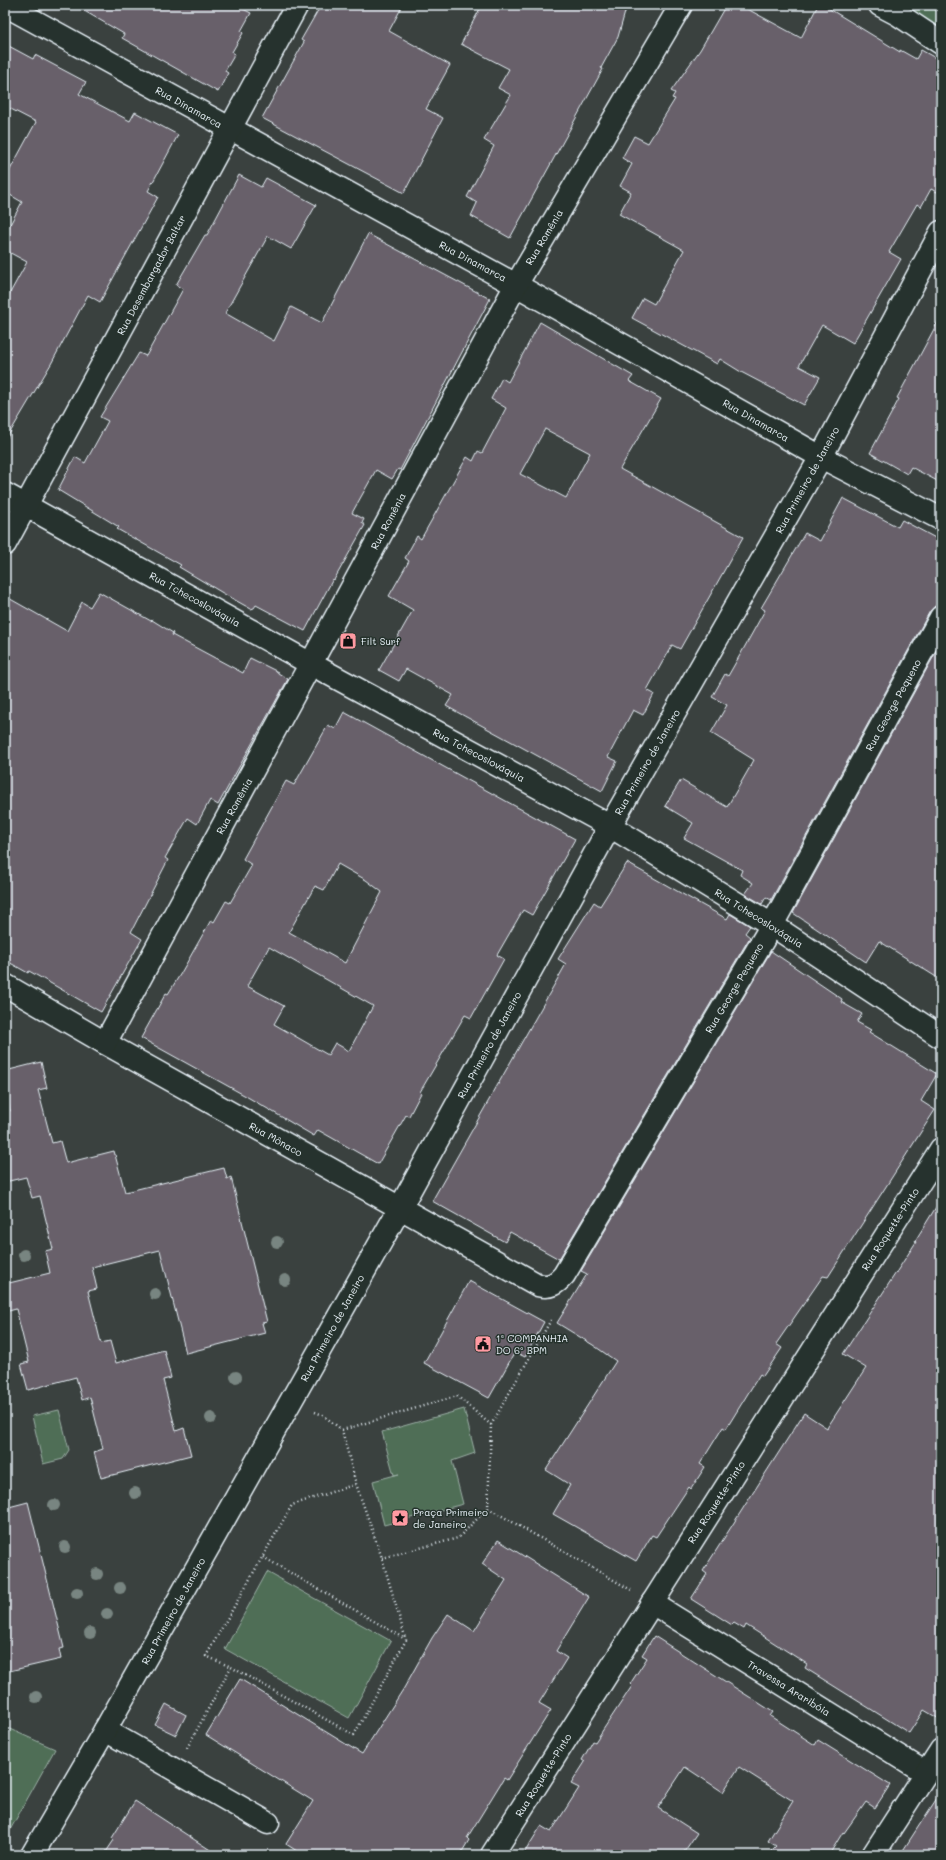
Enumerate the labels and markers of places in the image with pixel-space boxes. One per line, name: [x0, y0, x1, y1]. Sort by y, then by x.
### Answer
shop icon: Filt Surf: [338, 631, 358, 651]
place label: Filt Surf: [361, 634, 401, 648]
place label: 1ª COMPANHIA DO 6º BPM: [496, 1331, 568, 1357]
public building icon: 1ª COMPANHIA DO 6º BPM: [473, 1334, 493, 1354]
place label: Praça Primeiro de Janeiro: [413, 1505, 488, 1531]
place icon: Praça Primeiro de Janeiro: [390, 1508, 410, 1528]

